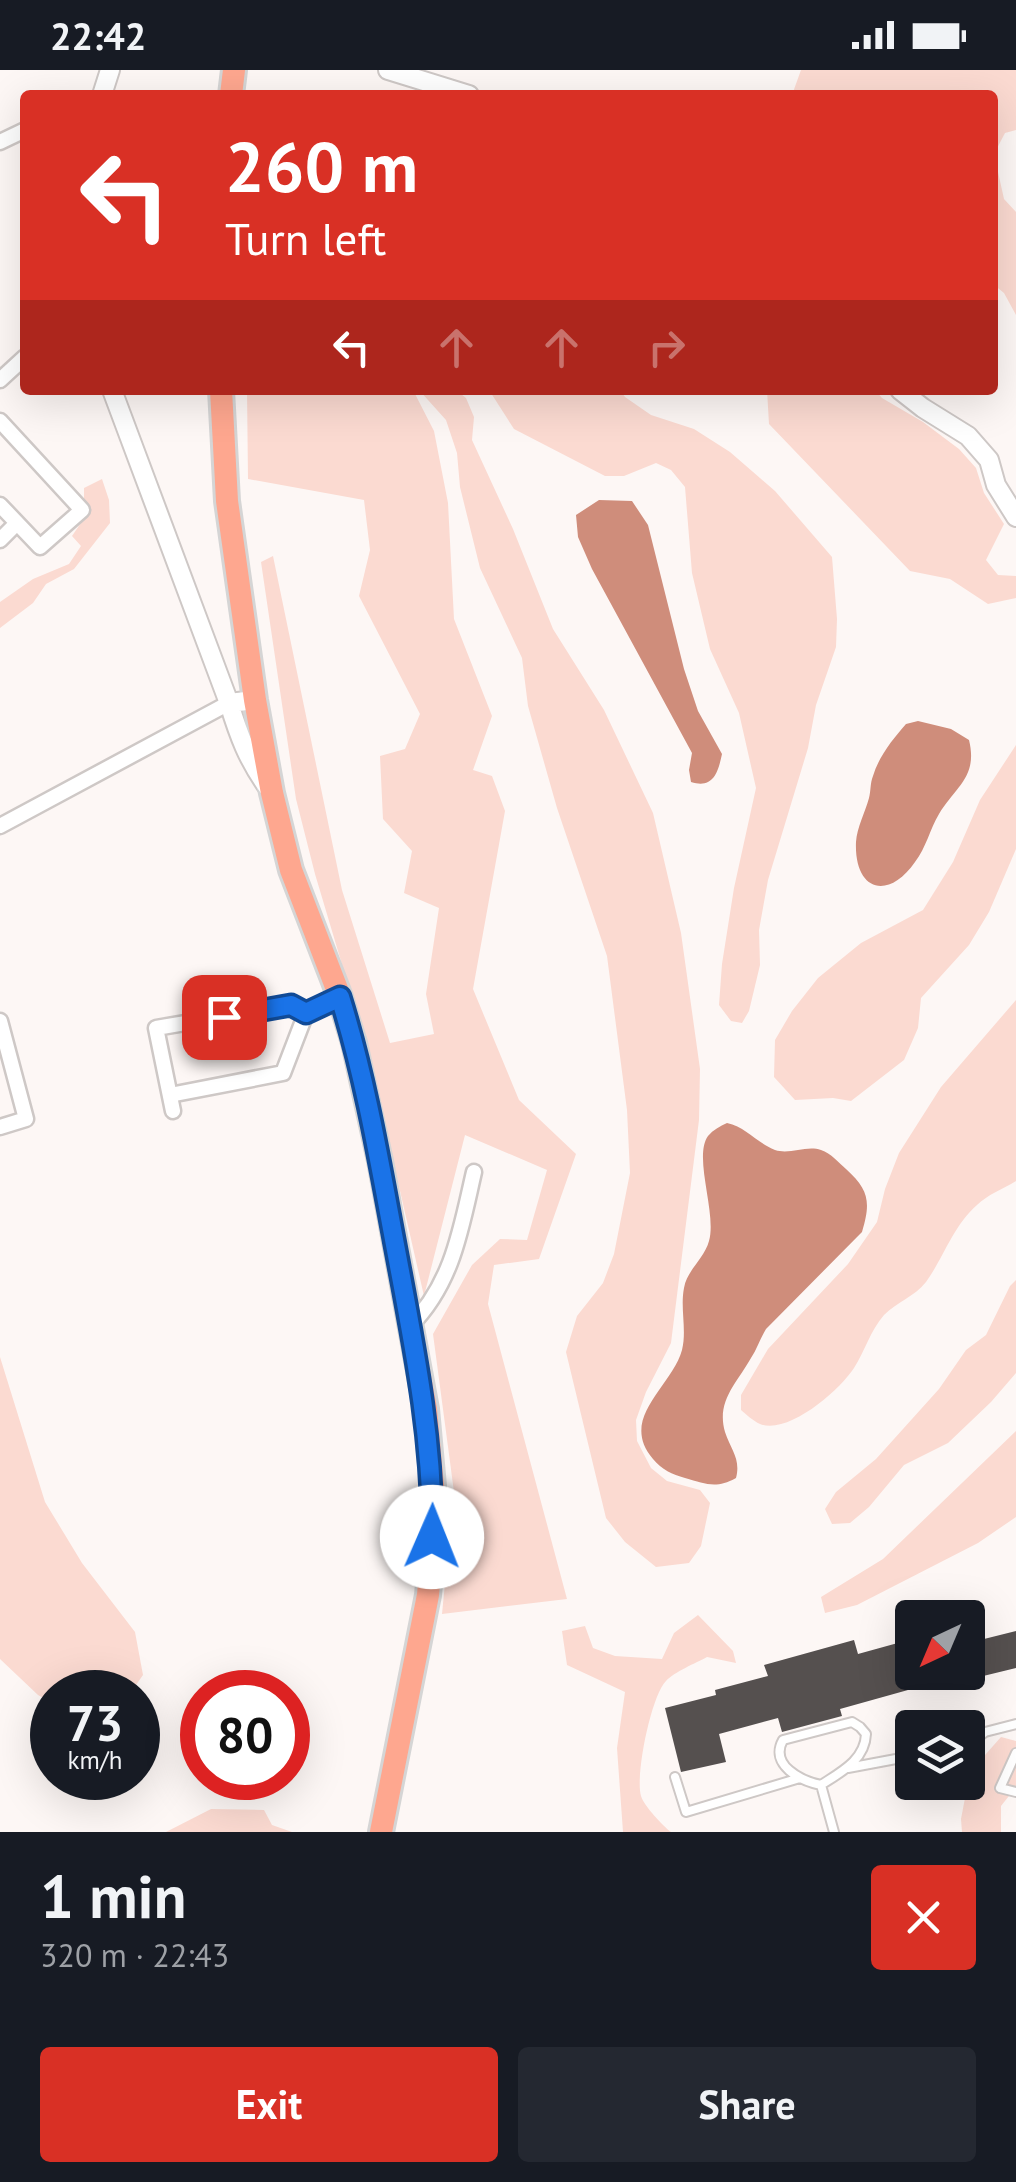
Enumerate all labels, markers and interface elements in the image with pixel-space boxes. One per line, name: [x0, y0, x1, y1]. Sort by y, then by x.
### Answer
text: 22:42: [50, 11, 146, 60]
text: 260 m: [225, 121, 418, 211]
icon: left: [60, 130, 190, 260]
text: Turn left: [225, 209, 386, 267]
icon: left: [324, 320, 379, 375]
icon: ahead: [429, 320, 484, 375]
icon: ahead: [534, 320, 589, 375]
icon: right: [639, 320, 694, 375]
pin: [182, 975, 267, 1060]
icon: arrive: [197, 990, 252, 1045]
position arrow: [380, 1485, 484, 1589]
north arrow: [895, 1600, 985, 1690]
map controls: [895, 1600, 985, 1800]
speed limit sign: 80: [180, 1670, 310, 1800]
text: 73: [67, 1690, 123, 1755]
button: layers: [895, 1710, 985, 1800]
text: km/h: [68, 1744, 122, 1776]
text: 1 min: [40, 1857, 186, 1935]
button: close: [871, 1865, 976, 1970]
text: 320 m · 22:43: [40, 1934, 229, 1976]
button: Exit: [40, 2047, 498, 2162]
button: Share: [518, 2047, 976, 2162]

